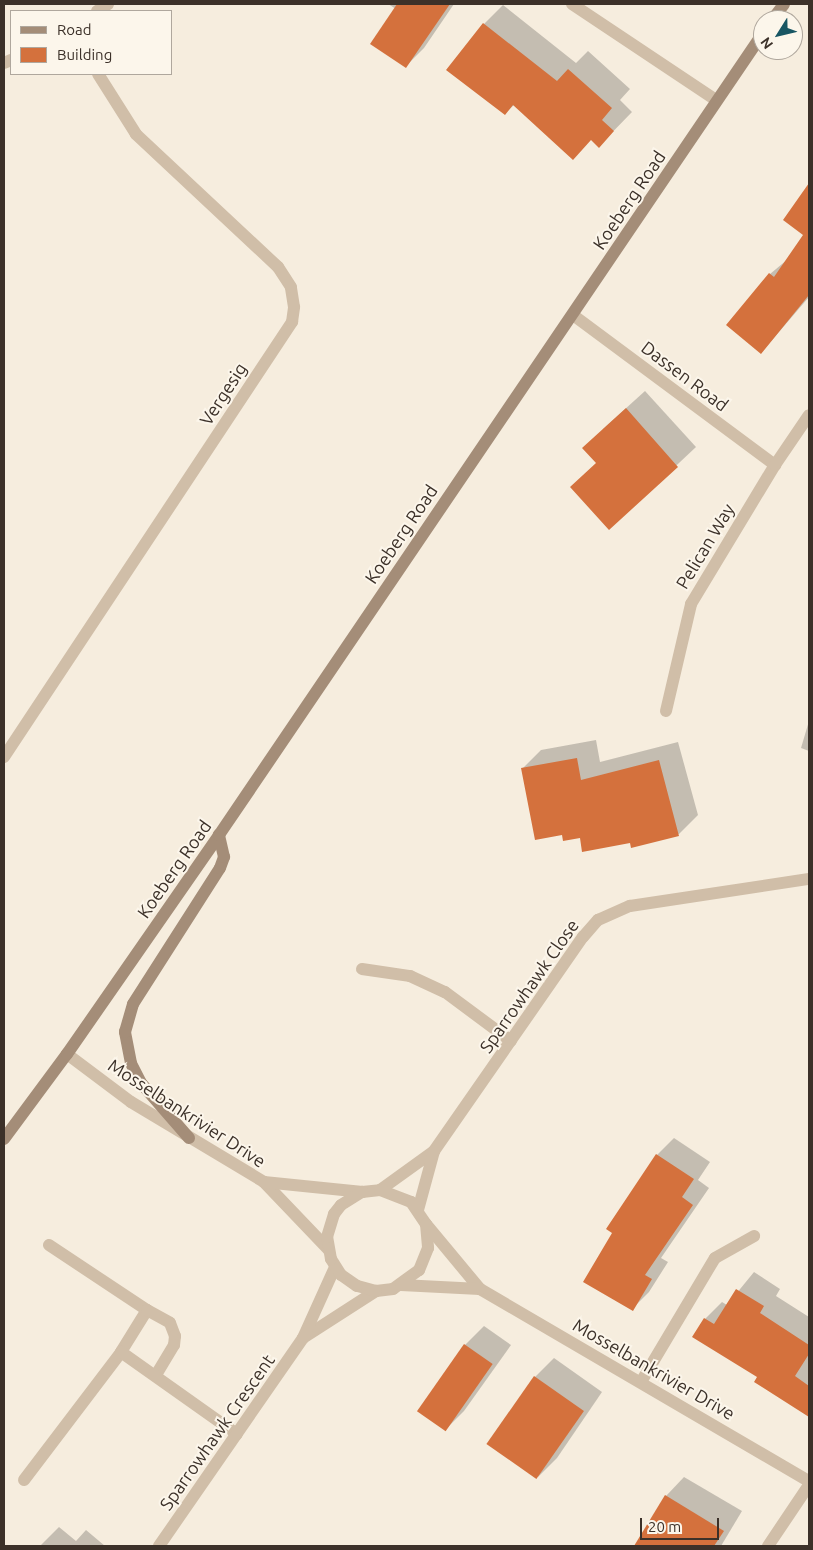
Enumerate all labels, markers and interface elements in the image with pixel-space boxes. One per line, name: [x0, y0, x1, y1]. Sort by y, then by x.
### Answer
legend: [10, 10, 172, 75]
north arrow: [753, 10, 803, 60]
text: Road: [57, 21, 92, 38]
text: N: [757, 34, 776, 52]
text: Building: [57, 46, 112, 63]
street label: Koeberg Road: [588, 147, 670, 253]
street label: Dassen Road: [637, 336, 733, 416]
street label: Vergesig: [195, 359, 251, 429]
street label: Koeberg Road: [360, 481, 442, 587]
street label: Pelican Way: [671, 499, 739, 593]
street label: Koeberg Road: [132, 816, 216, 922]
street label: Sparrowhawk Close: [475, 915, 583, 1057]
street label: Mosselbankrivier Drive: [104, 1054, 270, 1172]
street label: Mosselbankrivier Drive: [569, 1314, 739, 1424]
street label: Sparrowhawk Crescent: [155, 1350, 279, 1514]
scale bar: [643, 1508, 722, 1540]
text: 20 m: [648, 1518, 681, 1535]

